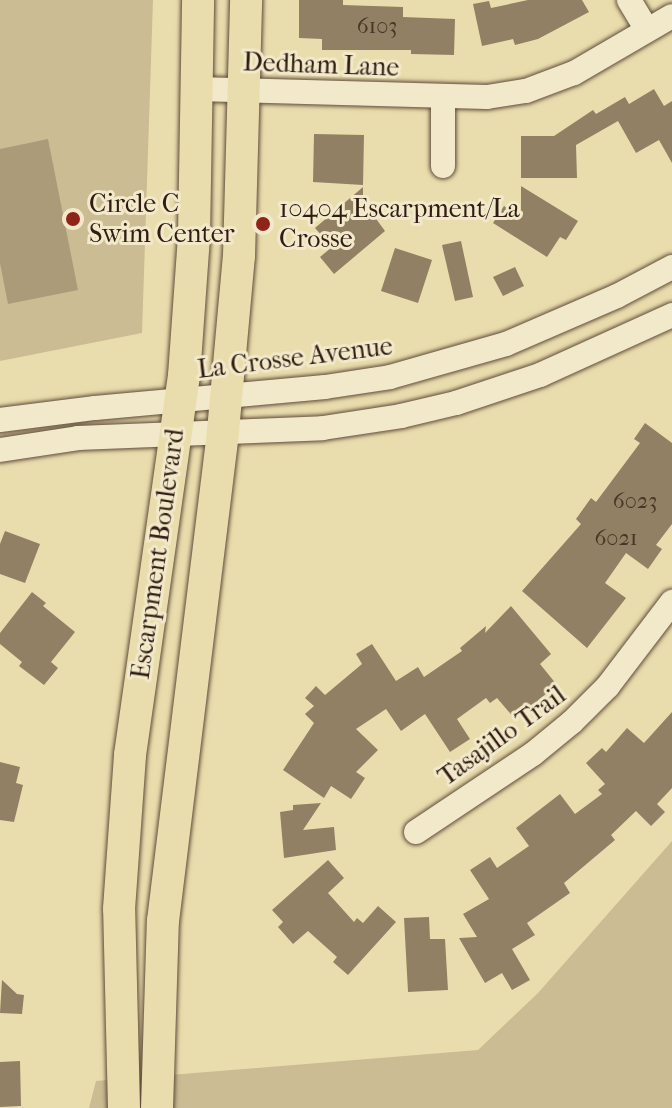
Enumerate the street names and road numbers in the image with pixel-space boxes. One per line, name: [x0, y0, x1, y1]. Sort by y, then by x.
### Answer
street label: Dedham Lane: [242, 47, 400, 83]
street label: La Crosse Avenue: [196, 331, 394, 385]
street label: Escarpment Boulevard: [125, 427, 191, 681]
street label: Tasajillo Trail: [432, 679, 572, 793]

